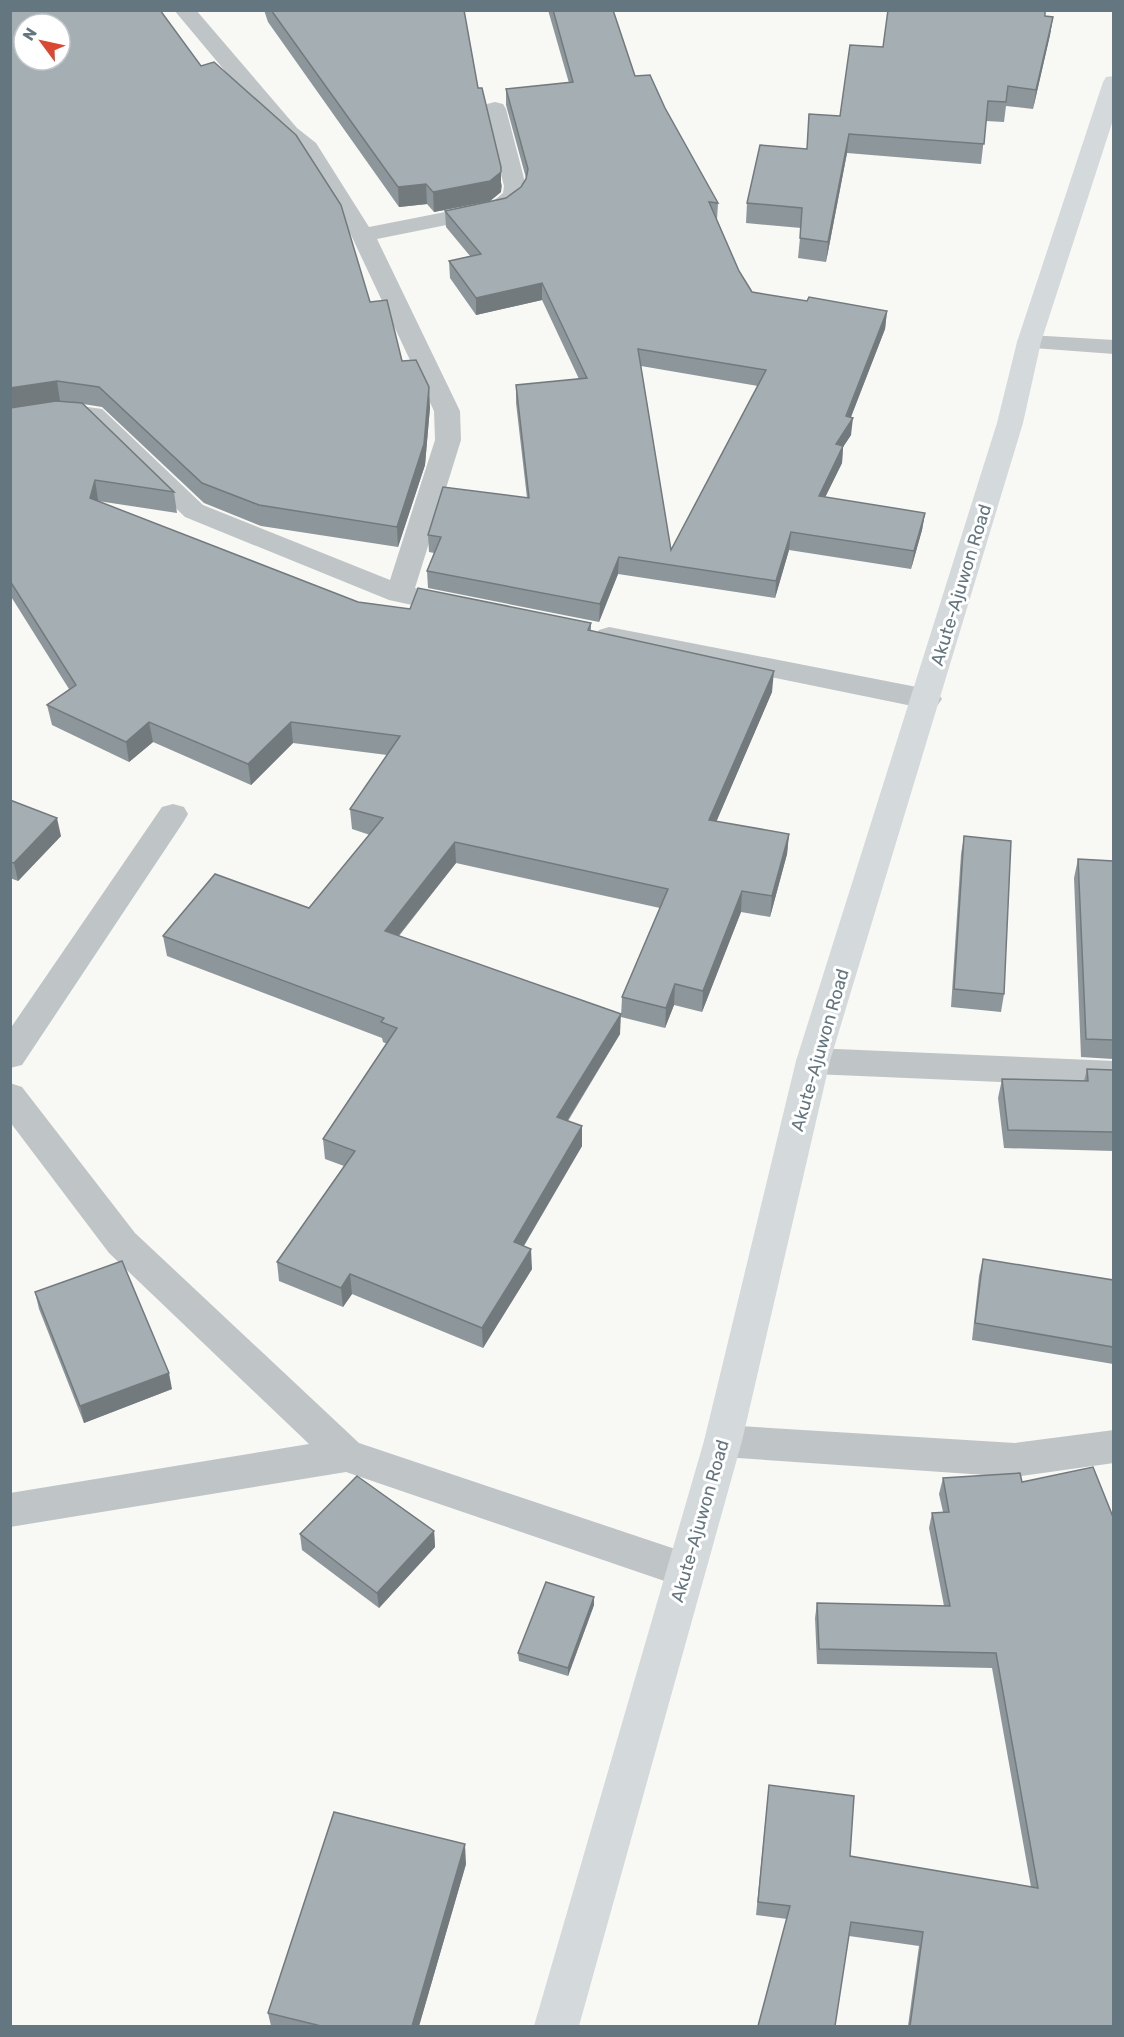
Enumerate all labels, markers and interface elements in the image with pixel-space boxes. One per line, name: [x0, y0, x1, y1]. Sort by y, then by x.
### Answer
north arrow: [12, 12, 72, 72]
text: N: [19, 24, 41, 44]
street label: Akute-Ajuwon Road: [926, 501, 996, 669]
street label: Akute-Ajuwon Road: [786, 966, 854, 1134]
street label: Akute-Ajuwon Road: [666, 1437, 734, 1605]

